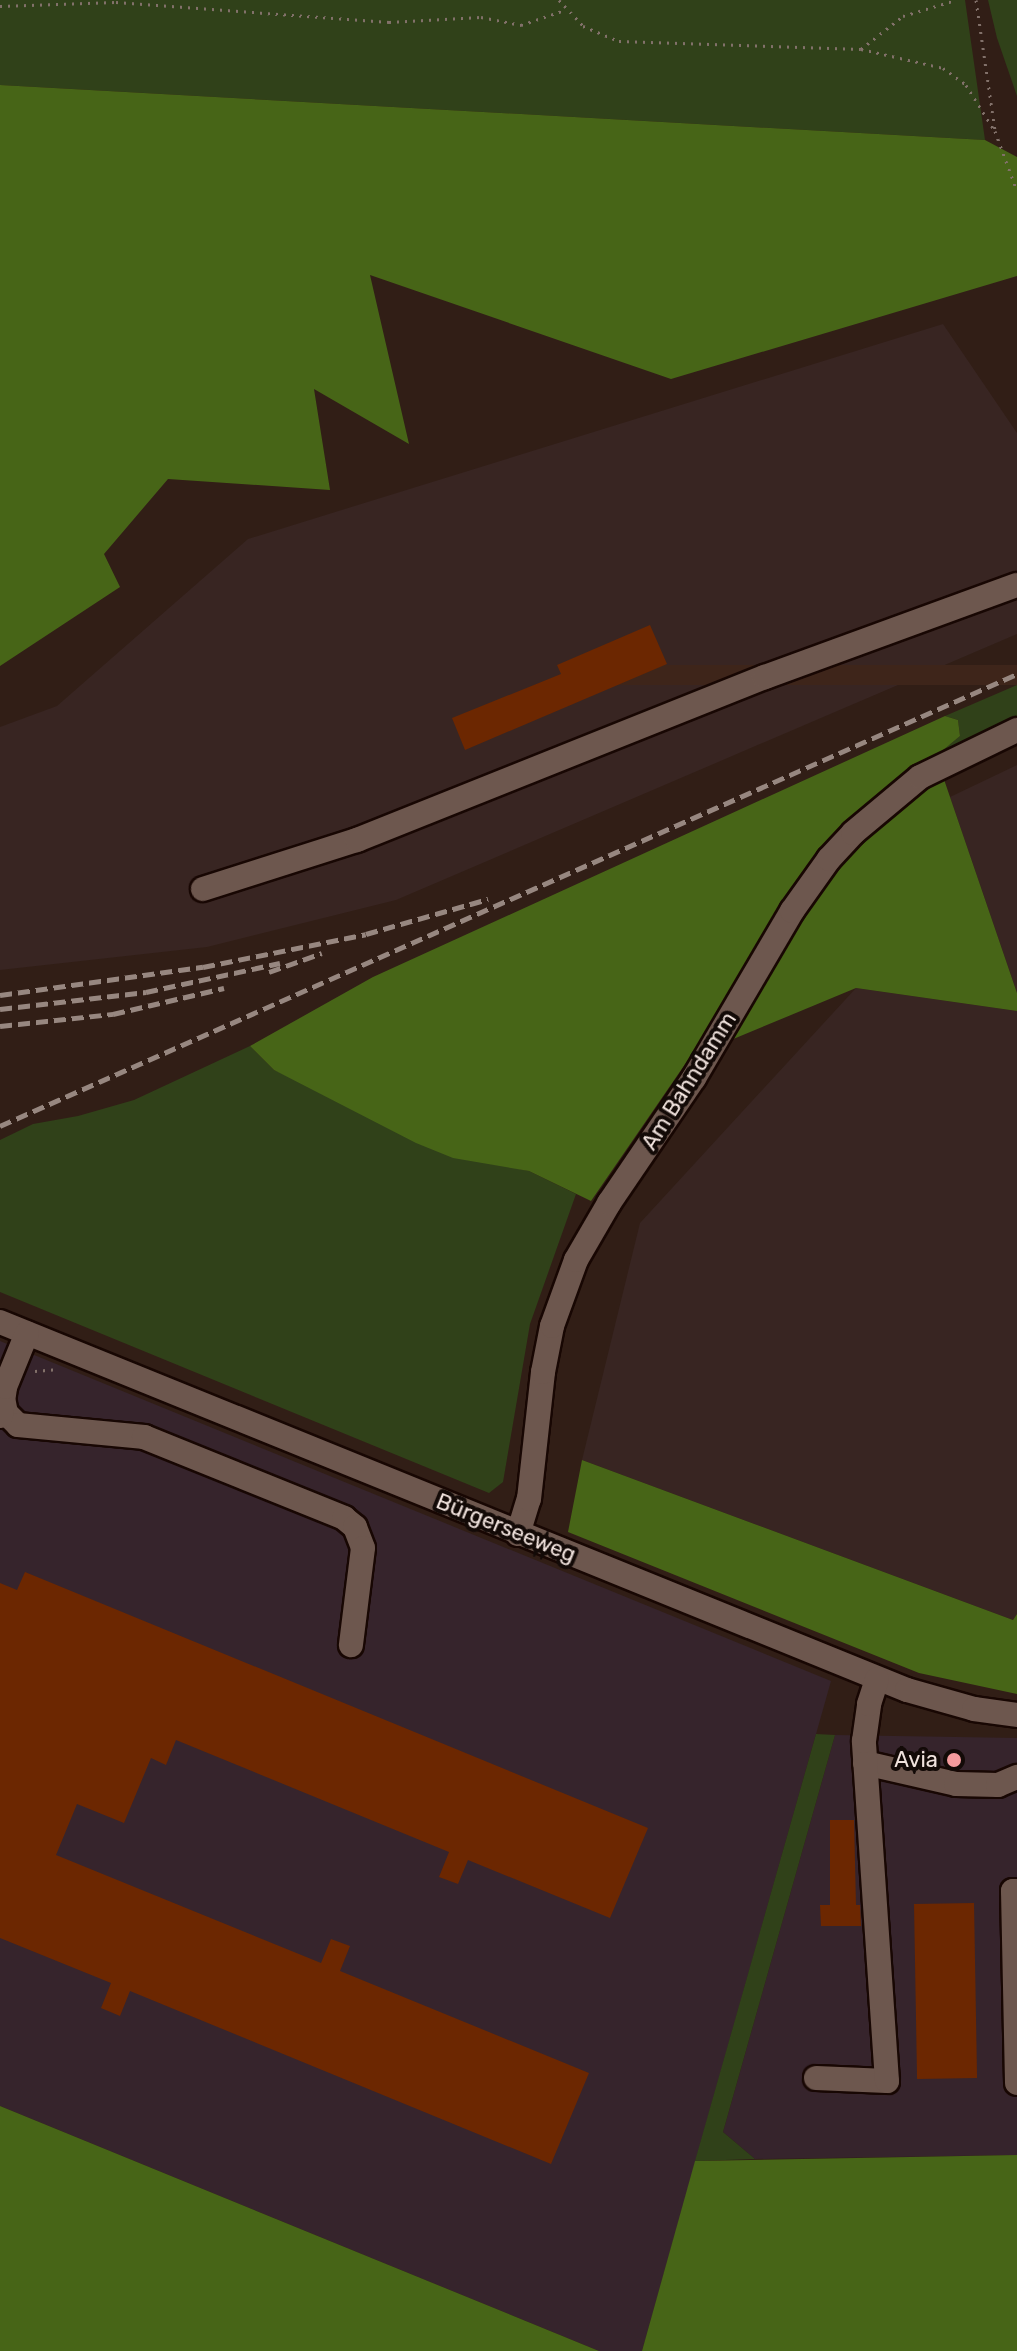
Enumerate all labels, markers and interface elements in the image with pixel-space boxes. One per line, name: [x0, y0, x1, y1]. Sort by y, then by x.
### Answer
street label: Am Bahndamm: [636, 1007, 742, 1155]
street label: Bürgerseeweg: [432, 1488, 580, 1568]
place label: Avia: [894, 1747, 938, 1773]
marker: Avia: [945, 1751, 963, 1769]

